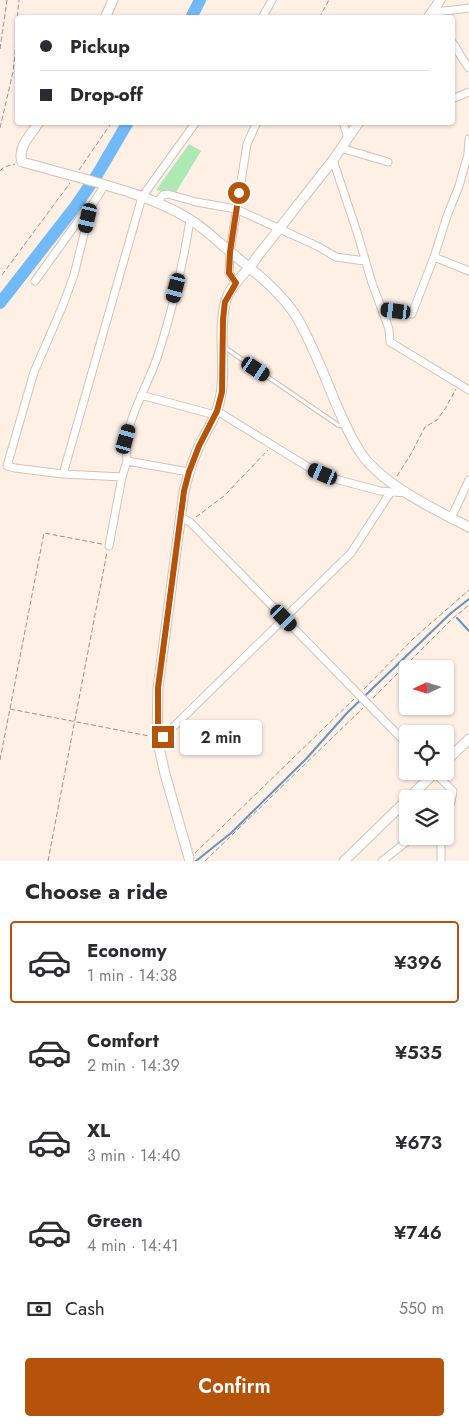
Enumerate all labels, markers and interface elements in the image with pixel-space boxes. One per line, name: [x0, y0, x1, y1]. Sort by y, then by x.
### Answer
text: Pickup: [70, 33, 130, 60]
text: Drop-off: [70, 81, 143, 108]
route start: [228, 182, 250, 204]
car: [77, 202, 98, 234]
car: [164, 272, 187, 304]
car: [380, 302, 411, 320]
car: [239, 354, 272, 384]
car: [114, 423, 137, 455]
car: [306, 461, 339, 487]
car: [268, 602, 299, 634]
north arrow: [399, 660, 454, 715]
map controls: [399, 660, 454, 845]
callout: 2 min: [180, 720, 263, 754]
button: locate: [399, 725, 454, 780]
route end: [152, 726, 174, 748]
text: 2 min: [200, 726, 242, 749]
button: layers: [399, 790, 454, 845]
text: Choose a ride: [25, 875, 168, 907]
text: Economy: [87, 937, 167, 964]
icon: car: [27, 940, 72, 985]
text: ¥396: [394, 949, 442, 976]
text: 1 min · 14:38: [87, 964, 177, 987]
text: Comfort: [87, 1027, 159, 1054]
icon: car: [27, 1030, 72, 1075]
text: ¥535: [395, 1039, 442, 1066]
text: 2 min · 14:39: [87, 1054, 180, 1077]
text: XL: [87, 1117, 110, 1144]
icon: car: [27, 1120, 72, 1165]
text: ¥673: [395, 1129, 442, 1156]
text: 3 min · 14:40: [87, 1144, 180, 1167]
text: Green: [87, 1207, 143, 1234]
icon: car: [27, 1210, 72, 1255]
text: ¥746: [394, 1219, 442, 1246]
text: 4 min · 14:41: [87, 1234, 178, 1257]
icon: cash: [25, 1295, 53, 1323]
text: Cash: [65, 1295, 105, 1322]
text: 550 m: [399, 1297, 444, 1320]
button: Confirm: [25, 1358, 444, 1416]

